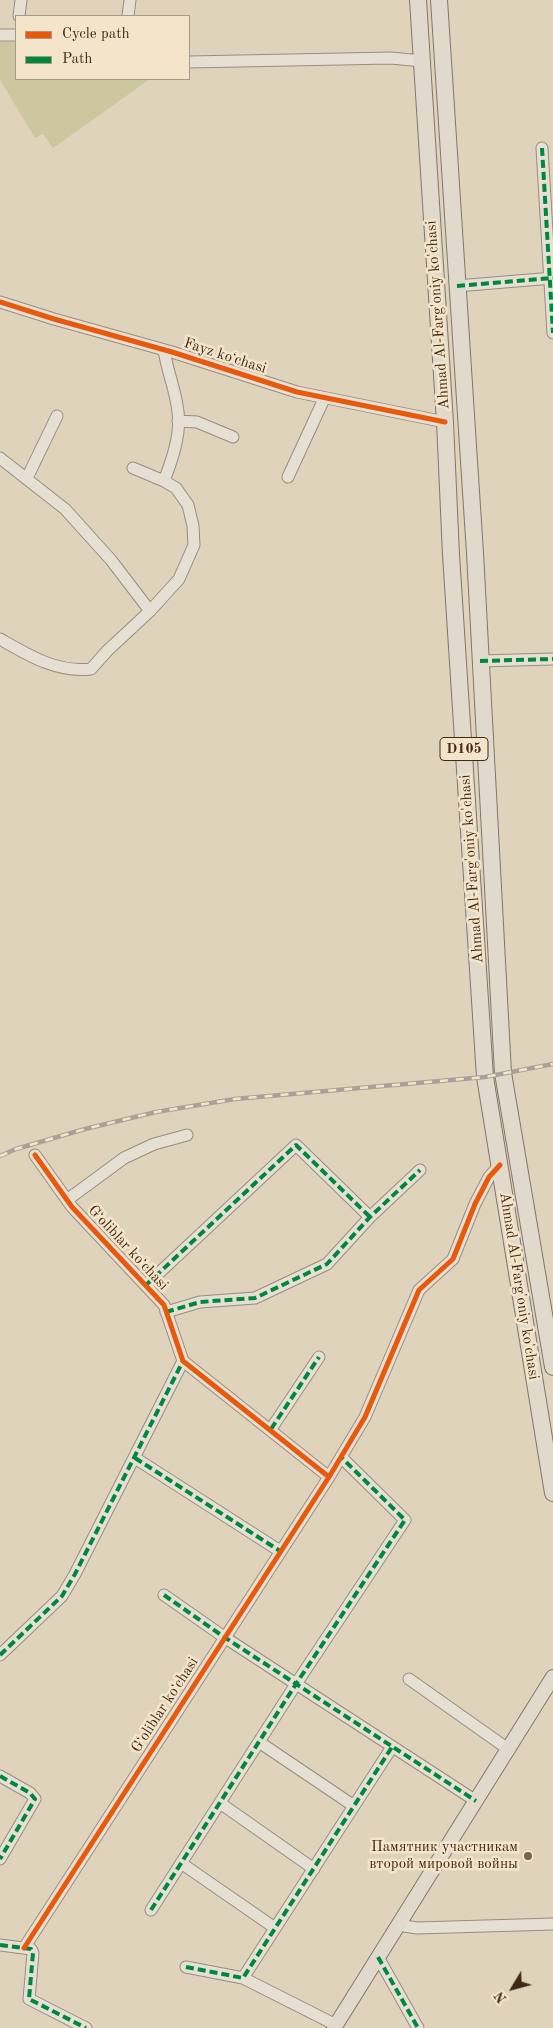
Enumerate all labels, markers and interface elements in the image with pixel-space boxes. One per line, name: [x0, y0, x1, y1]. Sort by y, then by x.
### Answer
legend: [15, 15, 190, 80]
text: Cycle path: [62, 27, 130, 42]
text: Path: [62, 52, 92, 67]
street label: Ahmad Al-Farg'oniy ko'chasi: [422, 220, 454, 410]
street label: Fayz koʻchasi: [181, 334, 269, 378]
road number: D105: [440, 738, 488, 761]
street label: Ahmad Al-Farg'oniy ko'chasi: [456, 774, 488, 964]
street label: Ahmad Al-Farg'oniy ko'chasi: [495, 1191, 543, 1381]
street label: Gʻoliblar koʻchasi: [84, 1202, 172, 1294]
street label: Gʻoliblar koʻchasi: [128, 1654, 202, 1756]
place label: Памятник участникам второй мировой войны: [369, 1838, 518, 1873]
marker: Памятник участникам второй мировой войны: [522, 1850, 534, 1862]
north arrow: [488, 1963, 538, 2013]
text: N: [492, 1989, 510, 2006]

